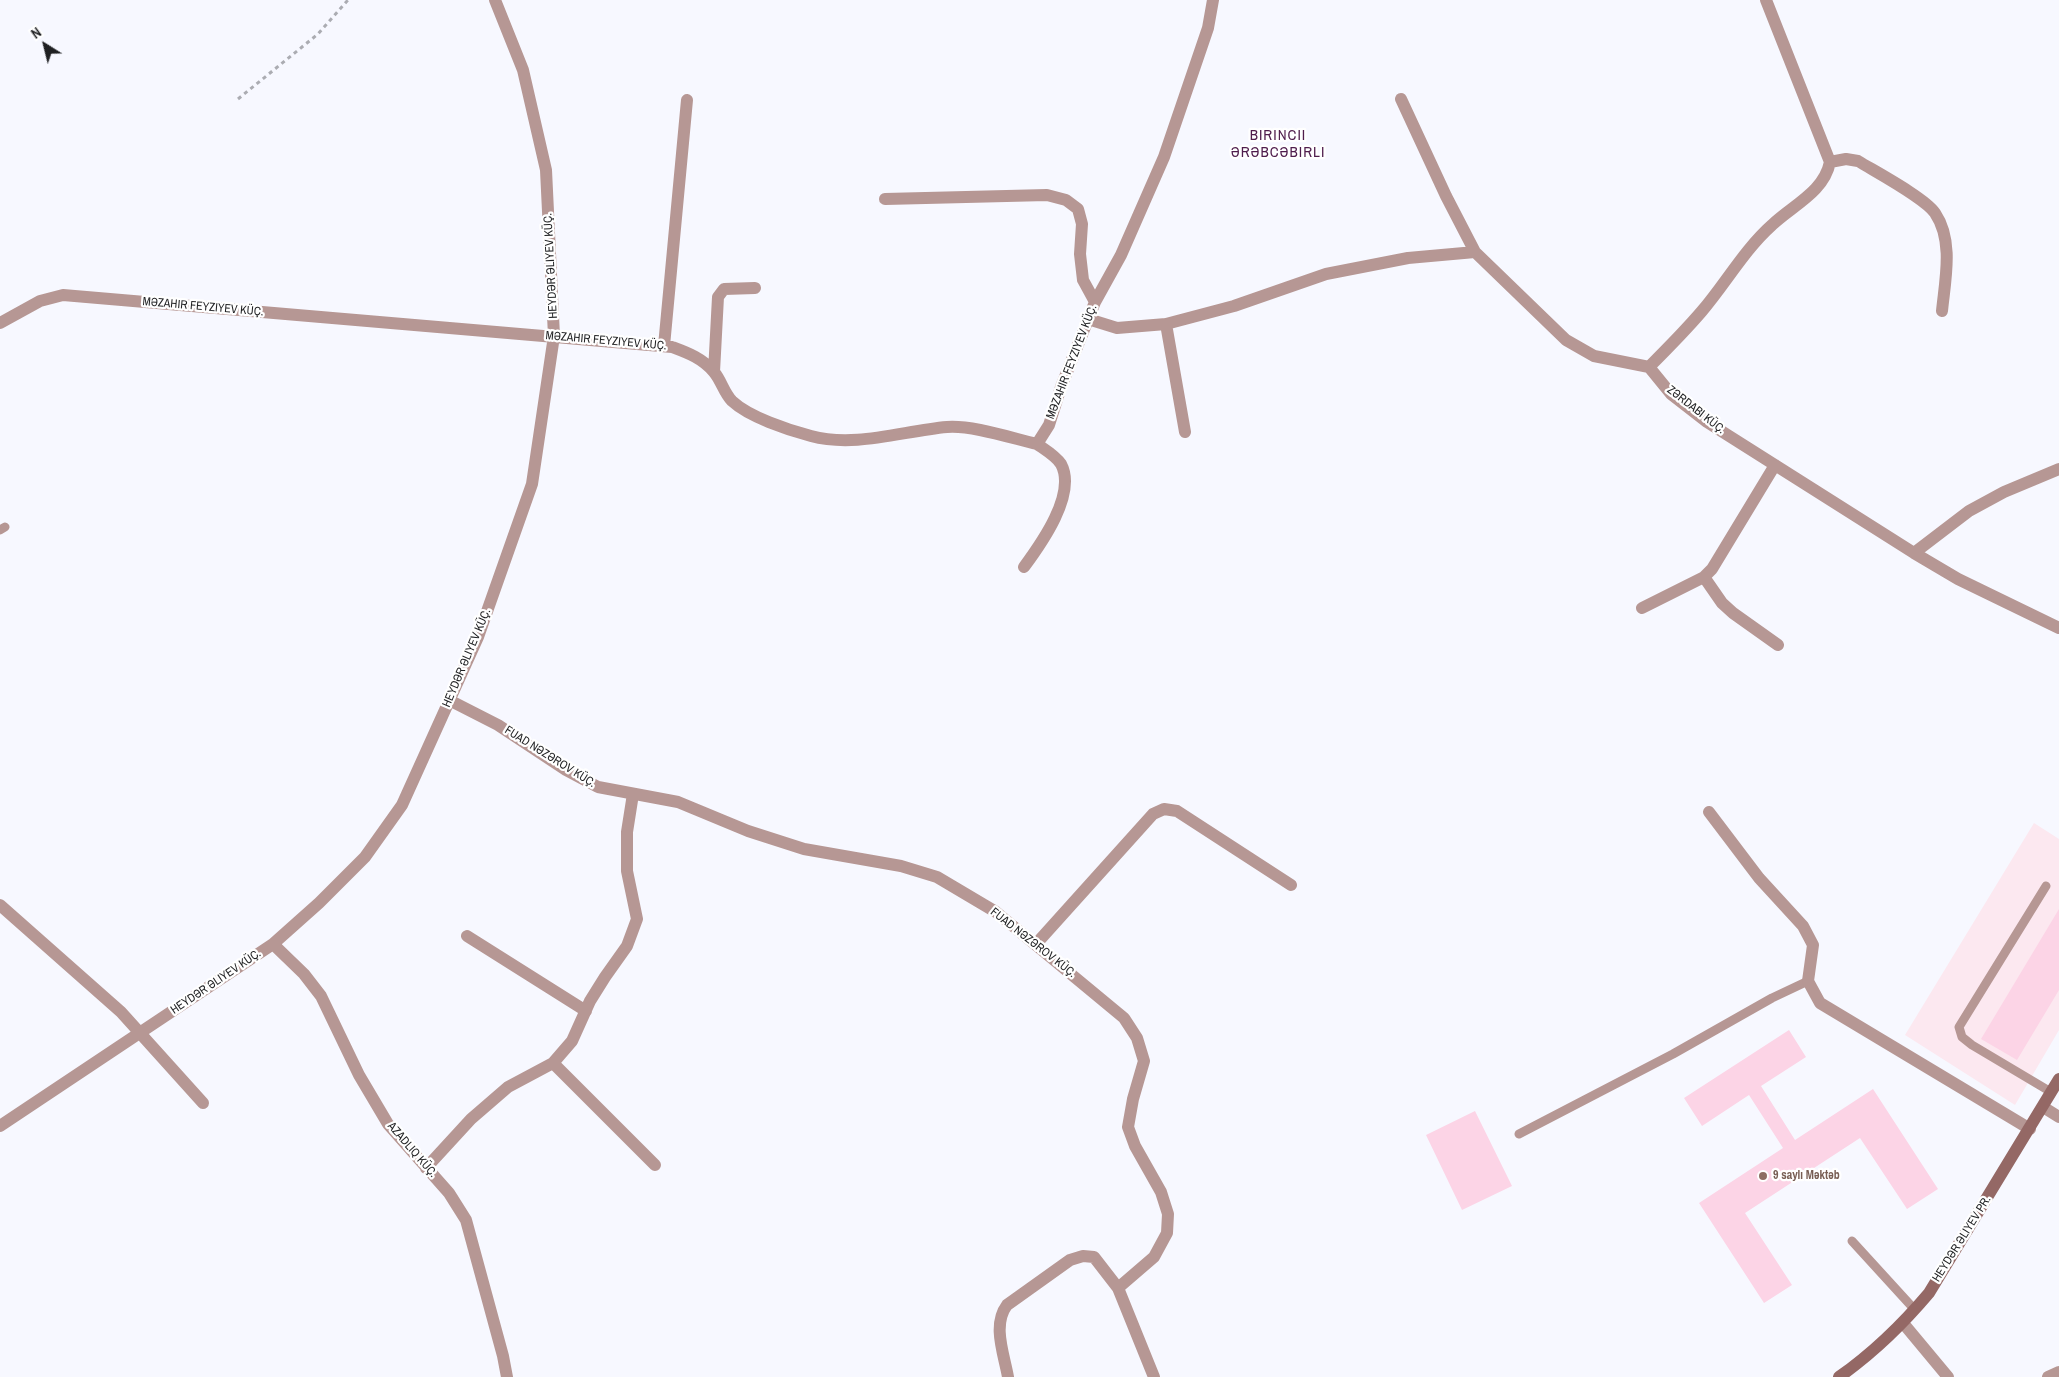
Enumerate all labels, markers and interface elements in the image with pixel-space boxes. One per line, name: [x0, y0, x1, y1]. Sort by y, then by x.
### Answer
north arrow: [20, 20, 70, 70]
text: N: [28, 23, 45, 43]
district label: BIRINCII ƏRƏBCƏBIRLI: [1229, 127, 1327, 162]
street label: HEYDƏR ƏLIYEV KÜÇ.: [541, 213, 561, 319]
street label: MƏZAHIR FEYZIYEV KÜÇ.: [142, 295, 264, 319]
street label: MƏZAHIR FEYZIYEV KÜÇ.: [1044, 303, 1100, 421]
street label: MƏZAHIR FEYZIYEV KÜÇ.: [545, 329, 667, 353]
street label: ZƏRDABI KÜÇ.: [1664, 383, 1728, 437]
street label: HEYDƏR ƏLIYEV KÜÇ.: [440, 607, 494, 709]
street label: FUAD NƏZƏROV KÜÇ.: [502, 723, 598, 791]
street label: FUAD NƏZƏROV KÜÇ.: [987, 905, 1079, 981]
street label: HEYDƏR ƏLIYEV KÜÇ.: [168, 946, 264, 1018]
street label: AZADLIQ KÜÇ.: [384, 1119, 440, 1181]
place label: 9 saylı Məktəb: [1773, 1169, 1840, 1183]
marker: 9 saylı Məktəb: [1757, 1170, 1769, 1182]
street label: HEYDƏR ƏLIYEV PR.: [1930, 1193, 1994, 1285]

